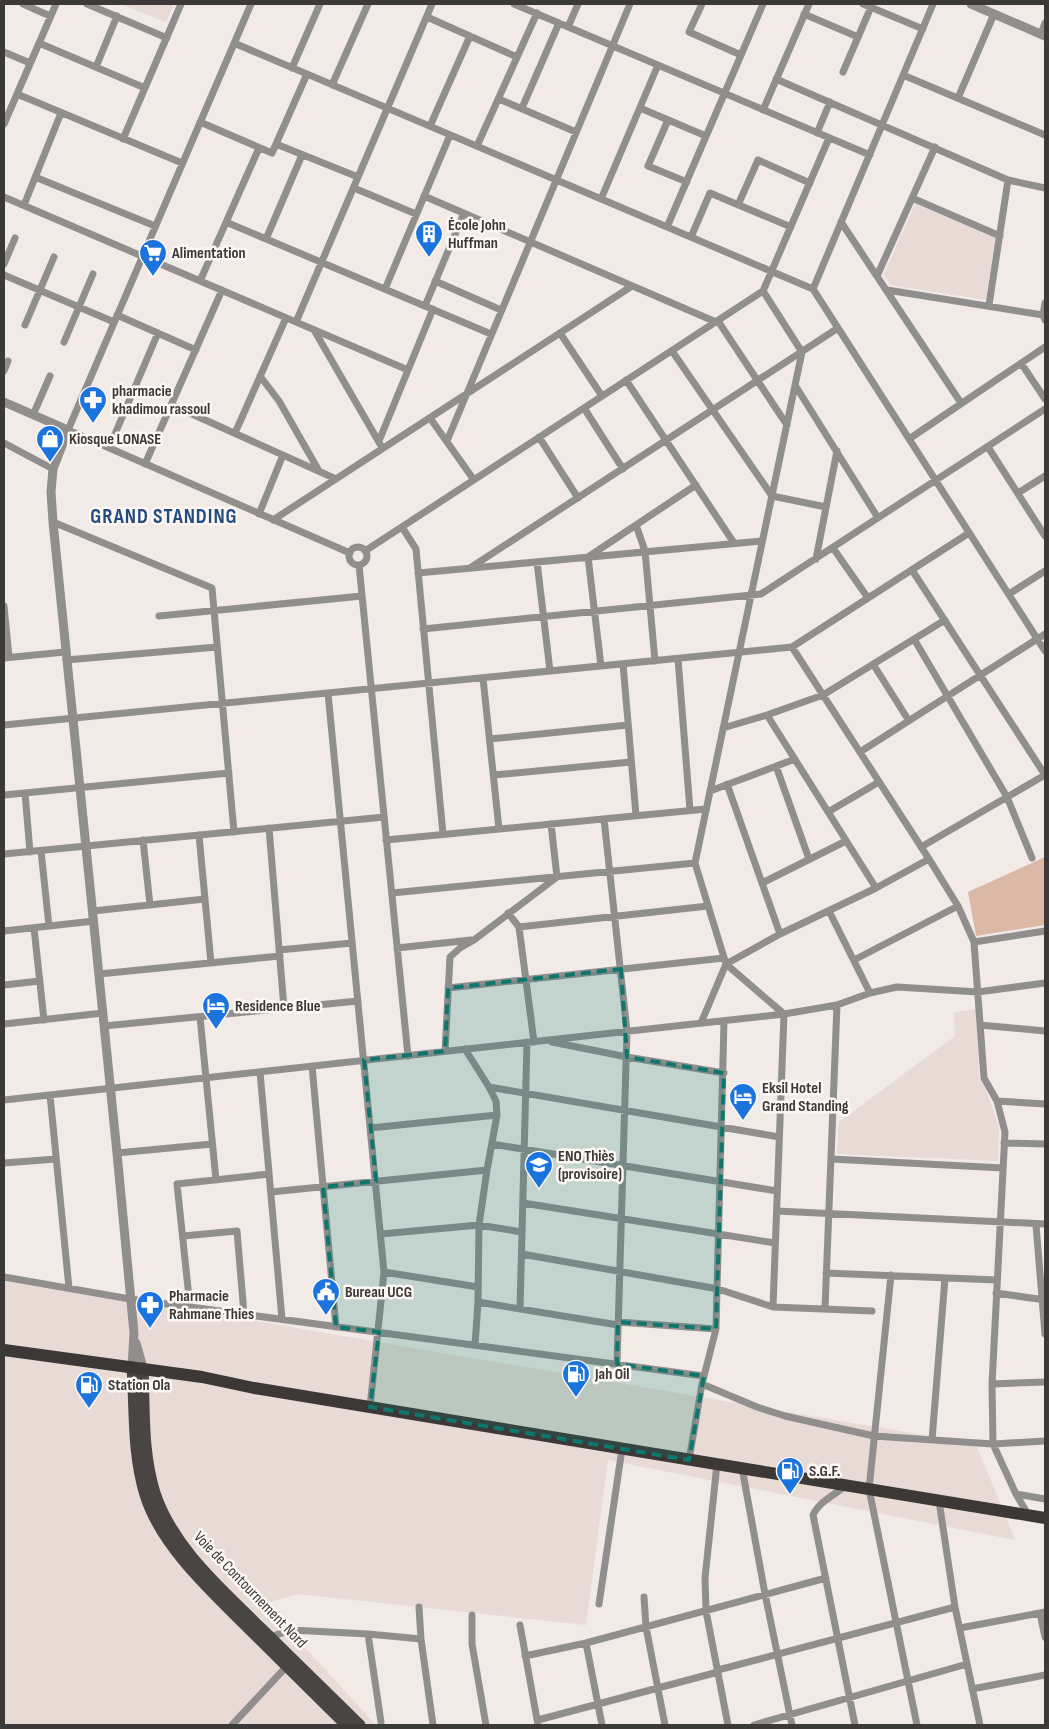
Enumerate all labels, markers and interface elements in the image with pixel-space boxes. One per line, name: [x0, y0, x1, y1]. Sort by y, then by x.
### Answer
place label: École John Huffman: [448, 216, 506, 253]
building icon: École John Huffman: [414, 219, 444, 258]
supermarket icon: Alimentation: [138, 238, 168, 277]
place label: Alimentation: [171, 244, 246, 263]
place label: pharmacie khadimou rassoul: [112, 382, 210, 419]
pharmacy icon: pharmacie khadimou rassoul: [78, 385, 108, 424]
shop icon: Kiosque LONASE: [35, 424, 65, 463]
place label: Kiosque LONASE: [69, 430, 161, 449]
district label: GRAND STANDING: [90, 504, 238, 529]
hotel icon: Residence Blue: [201, 991, 231, 1030]
place label: Residence Blue: [235, 997, 321, 1016]
place label: Eksil Hotel Grand Standing: [762, 1079, 849, 1116]
hotel icon: Eksil Hotel Grand Standing: [728, 1082, 758, 1121]
place label: ENO Thiès (provisoire): [558, 1147, 622, 1184]
school or university icon: ENO Thiès (provisoire): [524, 1150, 554, 1189]
public building icon: Bureau UCG: [311, 1277, 341, 1316]
place label: Bureau UCG: [345, 1283, 412, 1302]
place label: Pharmacie Rahmane Thies: [169, 1287, 254, 1324]
pharmacy icon: Pharmacie Rahmane Thies: [135, 1290, 165, 1329]
fuel station icon: Jah Oil: [561, 1359, 591, 1398]
place label: Jah Oil: [594, 1365, 630, 1384]
fuel station icon: Station Ola: [74, 1370, 104, 1409]
place label: Station Ola: [108, 1376, 170, 1395]
fuel station icon: S.G.F.: [775, 1456, 805, 1495]
place label: S.G.F.: [809, 1462, 840, 1481]
street label: Voie de Contournement Nord: [189, 1528, 311, 1652]

